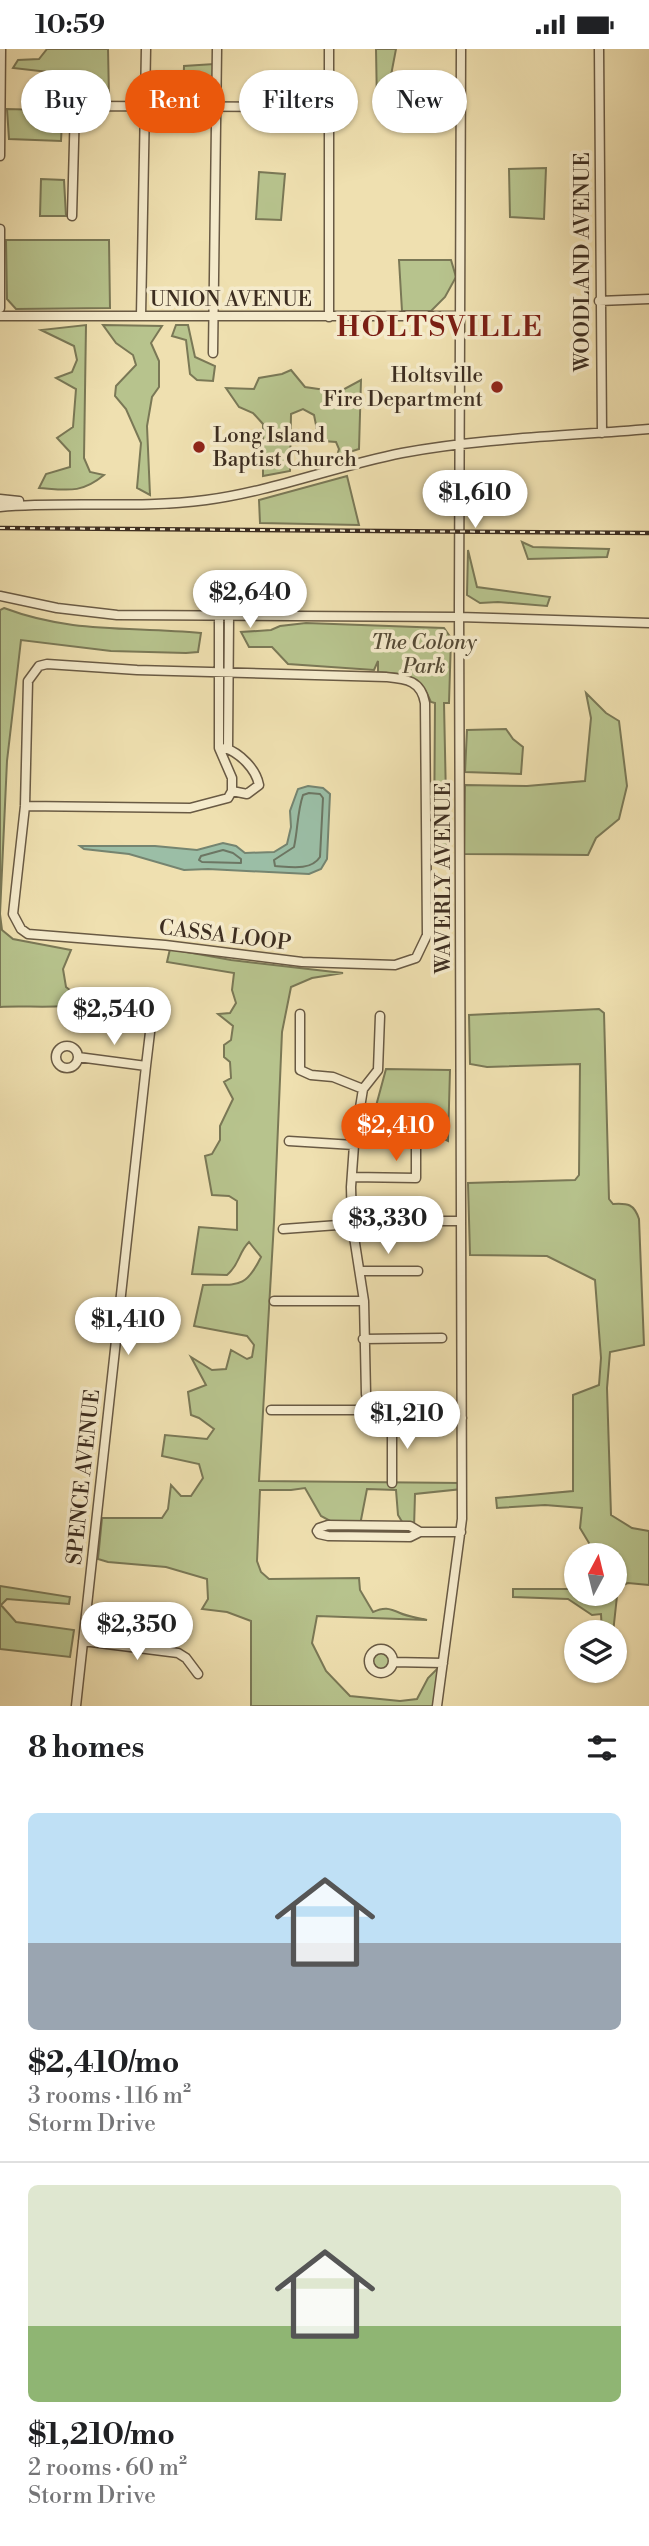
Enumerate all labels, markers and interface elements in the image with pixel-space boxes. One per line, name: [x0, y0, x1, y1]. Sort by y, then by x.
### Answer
text: 10:59: [35, 9, 105, 41]
chip: Buy: [21, 70, 111, 133]
chip: Rent: [125, 70, 225, 133]
chip: Filters: [239, 70, 358, 133]
chip: New: [372, 70, 467, 133]
street label: WOODLAND AVENUE: [570, 152, 596, 373]
street label: UNION AVENUE: [150, 287, 312, 313]
district label: HOLTSVILLE: [337, 310, 543, 345]
place label: Holtsville Fire Department: [323, 363, 484, 413]
marker: Holtsville Fire Department: [489, 379, 505, 395]
place label: Long Island Baptist Church: [212, 423, 357, 473]
marker: Long Island Baptist Church: [191, 439, 207, 455]
pin: $1,610: [418, 470, 532, 530]
text: $1,610: [439, 479, 511, 507]
pin: $2,640: [193, 571, 307, 630]
text: $2,640: [209, 579, 291, 607]
park label: The Colony Park: [371, 630, 478, 680]
street label: WAVERLY AVENUE: [431, 782, 457, 975]
street label: CASSA LOOP: [157, 915, 292, 957]
pin: $2,540: [57, 988, 171, 1047]
text: $2,540: [73, 996, 155, 1024]
pin: $2,410: [339, 1103, 453, 1163]
text: $2,410: [357, 1112, 435, 1140]
pin: $3,330: [331, 1197, 445, 1256]
text: $3,330: [348, 1205, 428, 1233]
pin: $1,410: [71, 1297, 185, 1357]
text: $1,410: [91, 1306, 165, 1334]
street label: SPENCE AVENUE: [62, 1388, 106, 1566]
pin: $1,210: [350, 1391, 464, 1451]
text: $1,210: [370, 1400, 444, 1428]
north arrow: [564, 1543, 626, 1607]
map controls: [564, 1543, 627, 1683]
pin: $2,350: [80, 1603, 194, 1662]
text: $2,350: [97, 1611, 177, 1639]
button: layers: [564, 1620, 627, 1683]
text: 8 homes: [28, 1729, 144, 1767]
icon: filters: [583, 1729, 621, 1767]
icon: home: [262, 1859, 388, 1985]
text: $2,410/mo: [28, 2044, 179, 2082]
text: 3 rooms · 116 m²: [28, 2082, 191, 2110]
text: Storm Drive: [28, 2110, 156, 2138]
icon: home: [262, 2231, 388, 2357]
text: $1,210/mo: [28, 2416, 175, 2454]
text: 2 rooms · 60 m²: [28, 2454, 187, 2482]
text: Storm Drive: [28, 2482, 156, 2510]

